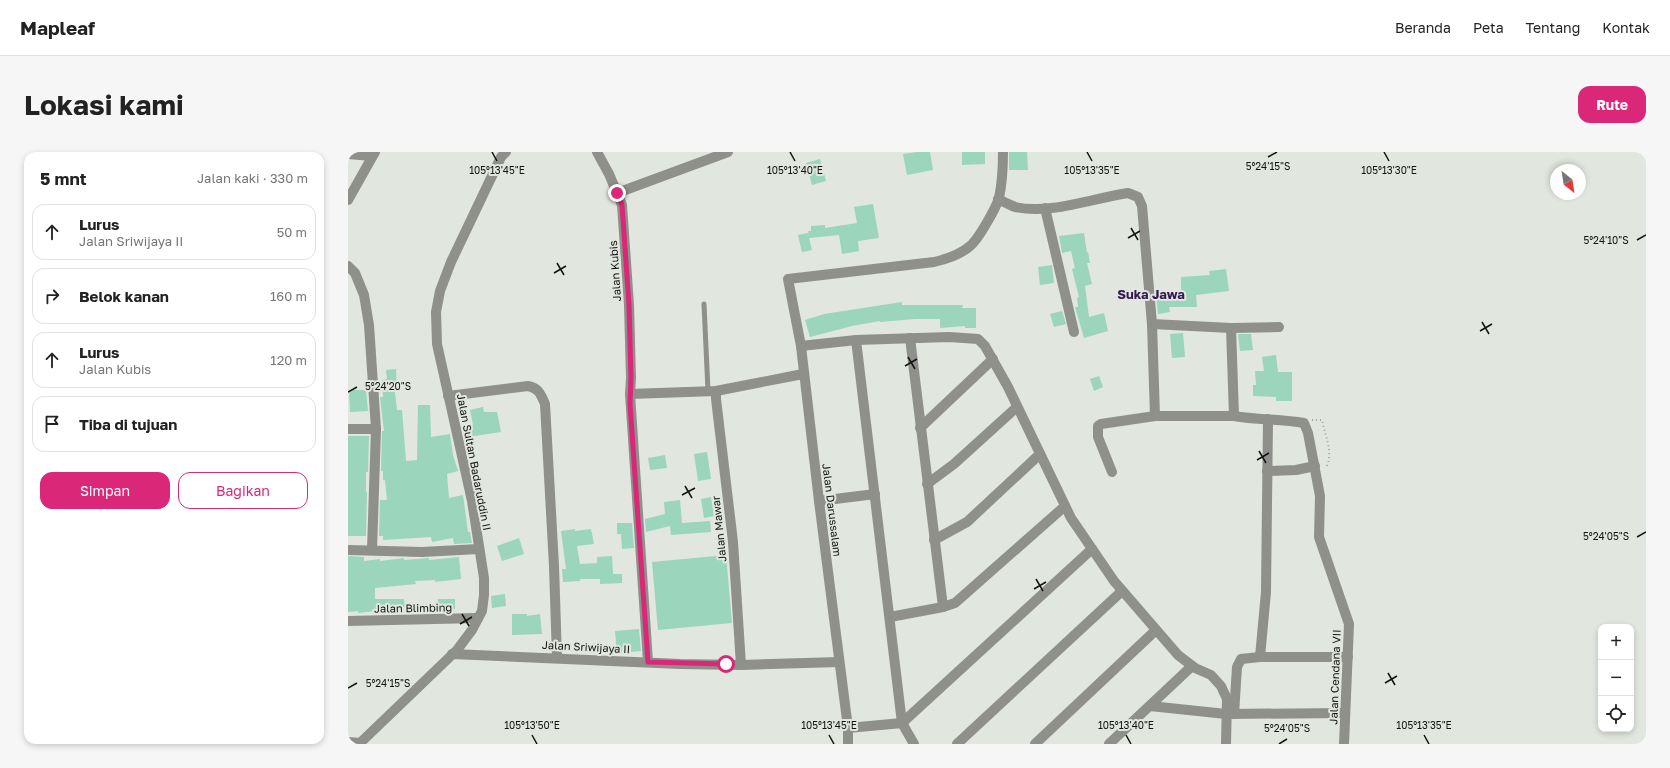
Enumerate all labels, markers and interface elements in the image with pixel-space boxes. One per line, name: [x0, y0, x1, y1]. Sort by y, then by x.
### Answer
text: Mapleaf: [20, 16, 95, 39]
text: Beranda: [1395, 19, 1451, 36]
text: Peta: [1473, 19, 1504, 36]
text: Tentang: [1526, 19, 1580, 36]
text: Kontak: [1602, 19, 1650, 36]
button: Rute: [1578, 86, 1646, 123]
text: Lokasi kami: [24, 88, 184, 121]
text: 5°24'15"S: [1246, 160, 1290, 172]
text: 105°13'45"E: [469, 164, 525, 176]
text: 105°13'40"E: [767, 164, 823, 176]
text: 105°13'35"E: [1064, 164, 1120, 176]
text: 105°13'30"E: [1361, 164, 1417, 176]
north arrow: [1550, 164, 1586, 200]
text: 5 mnt: [40, 168, 87, 189]
text: Jalan kaki · 330 m: [197, 170, 308, 186]
route end: [608, 184, 626, 202]
text: Lurus: [79, 215, 120, 233]
icon: ahead: [41, 221, 63, 243]
text: 50 m: [277, 224, 307, 240]
text: Jalan Sriwijaya II: [79, 233, 183, 249]
text: 5°24'10"S: [1583, 234, 1629, 246]
street label: Jalan Kubis: [606, 240, 623, 302]
icon: right: [41, 285, 63, 307]
district label: Suka Jawa: [1117, 286, 1185, 302]
text: Belok kanan: [79, 287, 169, 305]
text: 160 m: [270, 288, 307, 304]
text: Lurus: [79, 343, 120, 361]
icon: ahead: [41, 349, 63, 371]
text: 120 m: [270, 352, 307, 368]
text: Jalan Kubis: [79, 361, 151, 377]
text: 5°24'20"S: [365, 380, 411, 392]
street label: Jalan Sultan Badaruddin II: [455, 392, 494, 531]
icon: arrive: [41, 413, 63, 435]
text: Tiba di tujuan: [79, 415, 177, 433]
street label: Jalan Darussalam: [820, 463, 845, 557]
button: Simpan: [40, 472, 170, 509]
button: Bagikan: [178, 472, 308, 509]
street label: Jalan Mawar: [708, 495, 728, 563]
text: 5°24'05"S: [1583, 530, 1629, 542]
street label: Jalan Blimbing: [374, 600, 452, 615]
map controls: [1598, 624, 1634, 732]
button: +: [1598, 624, 1634, 660]
street label: Jalan Cendana VII: [1326, 629, 1343, 725]
street label: Jalan Sriwijaya II: [542, 638, 630, 655]
route start: [717, 655, 735, 673]
button: −: [1598, 660, 1634, 696]
text: 5°24'15"S: [366, 677, 410, 689]
button: locate: [1598, 696, 1634, 732]
text: 105°13'50"E: [504, 719, 560, 731]
text: 105°13'45"E: [801, 719, 857, 731]
text: 105°13'40"E: [1098, 719, 1154, 731]
text: 105°13'35"E: [1396, 719, 1452, 731]
text: 5°24'05"S: [1264, 722, 1310, 734]

